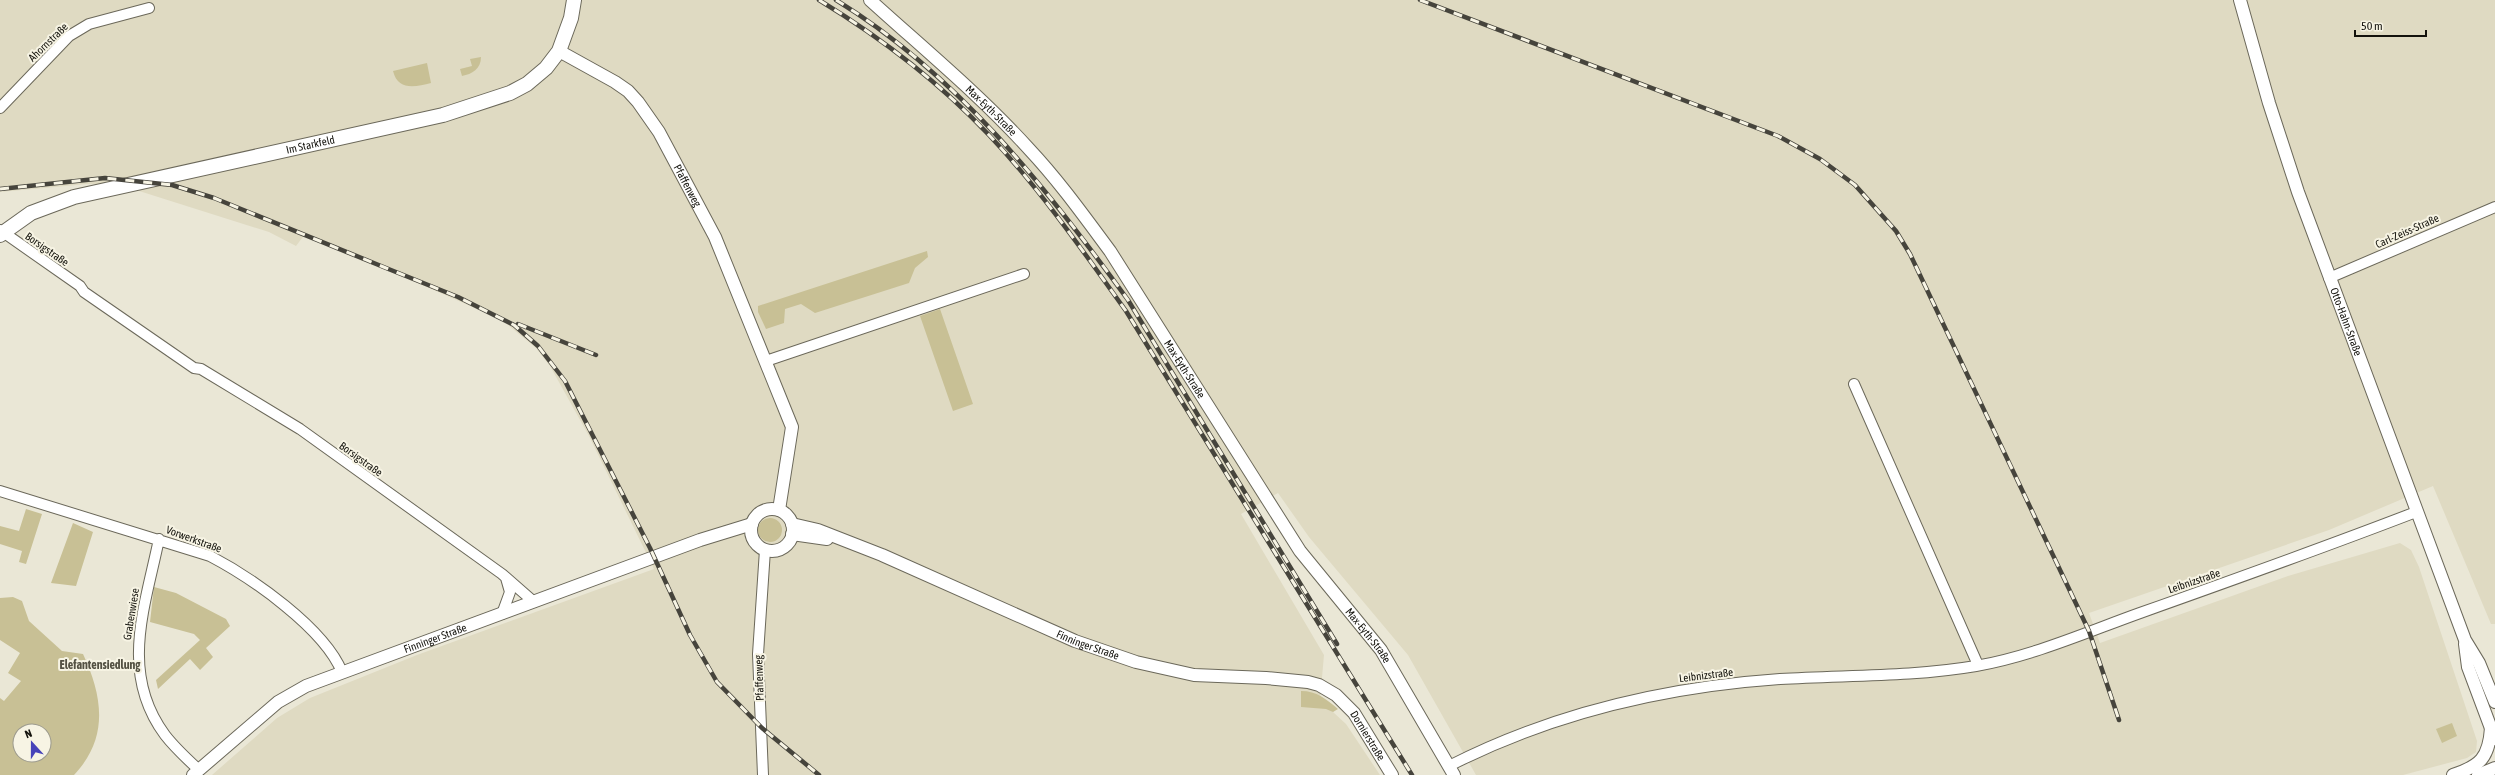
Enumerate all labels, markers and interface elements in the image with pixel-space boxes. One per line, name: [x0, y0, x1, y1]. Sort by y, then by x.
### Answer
scale bar: [2355, 12, 2426, 38]
text: 50 m: [2361, 19, 2383, 33]
street label: Ahornstraße: [26, 20, 70, 64]
street label: Max-Eyth-Straße: [963, 83, 1019, 138]
street label: Im Starkfeld: [285, 133, 336, 156]
street label: Pfaffenweg: [671, 162, 704, 209]
street label: Carl-Zeiss-Straße: [2373, 212, 2441, 250]
street label: Borsigstraße: [23, 230, 71, 268]
street label: Otto-Hahn-Straße: [2328, 286, 2364, 357]
street label: Max-Eyth-Straße: [1162, 338, 1208, 400]
street label: Borsigstraße: [337, 439, 385, 479]
street label: Vorwerkstraße: [165, 523, 223, 555]
street label: Leibnizstraße: [2166, 567, 2222, 595]
street label: Grabenwiese: [121, 587, 141, 641]
street label: Max-Eyth-Straße: [1343, 606, 1393, 665]
street label: Finninger Straße: [402, 621, 468, 655]
street label: Finninger Straße: [1055, 628, 1121, 662]
street label: Pfaffenweg: [752, 655, 766, 701]
district label: Elefantensiedlung: [60, 658, 141, 672]
street label: Leibnizstraße: [1678, 666, 1734, 684]
street label: Dornierstraße: [1348, 709, 1388, 763]
north arrow: [12, 723, 52, 763]
text: N: [23, 727, 34, 740]

